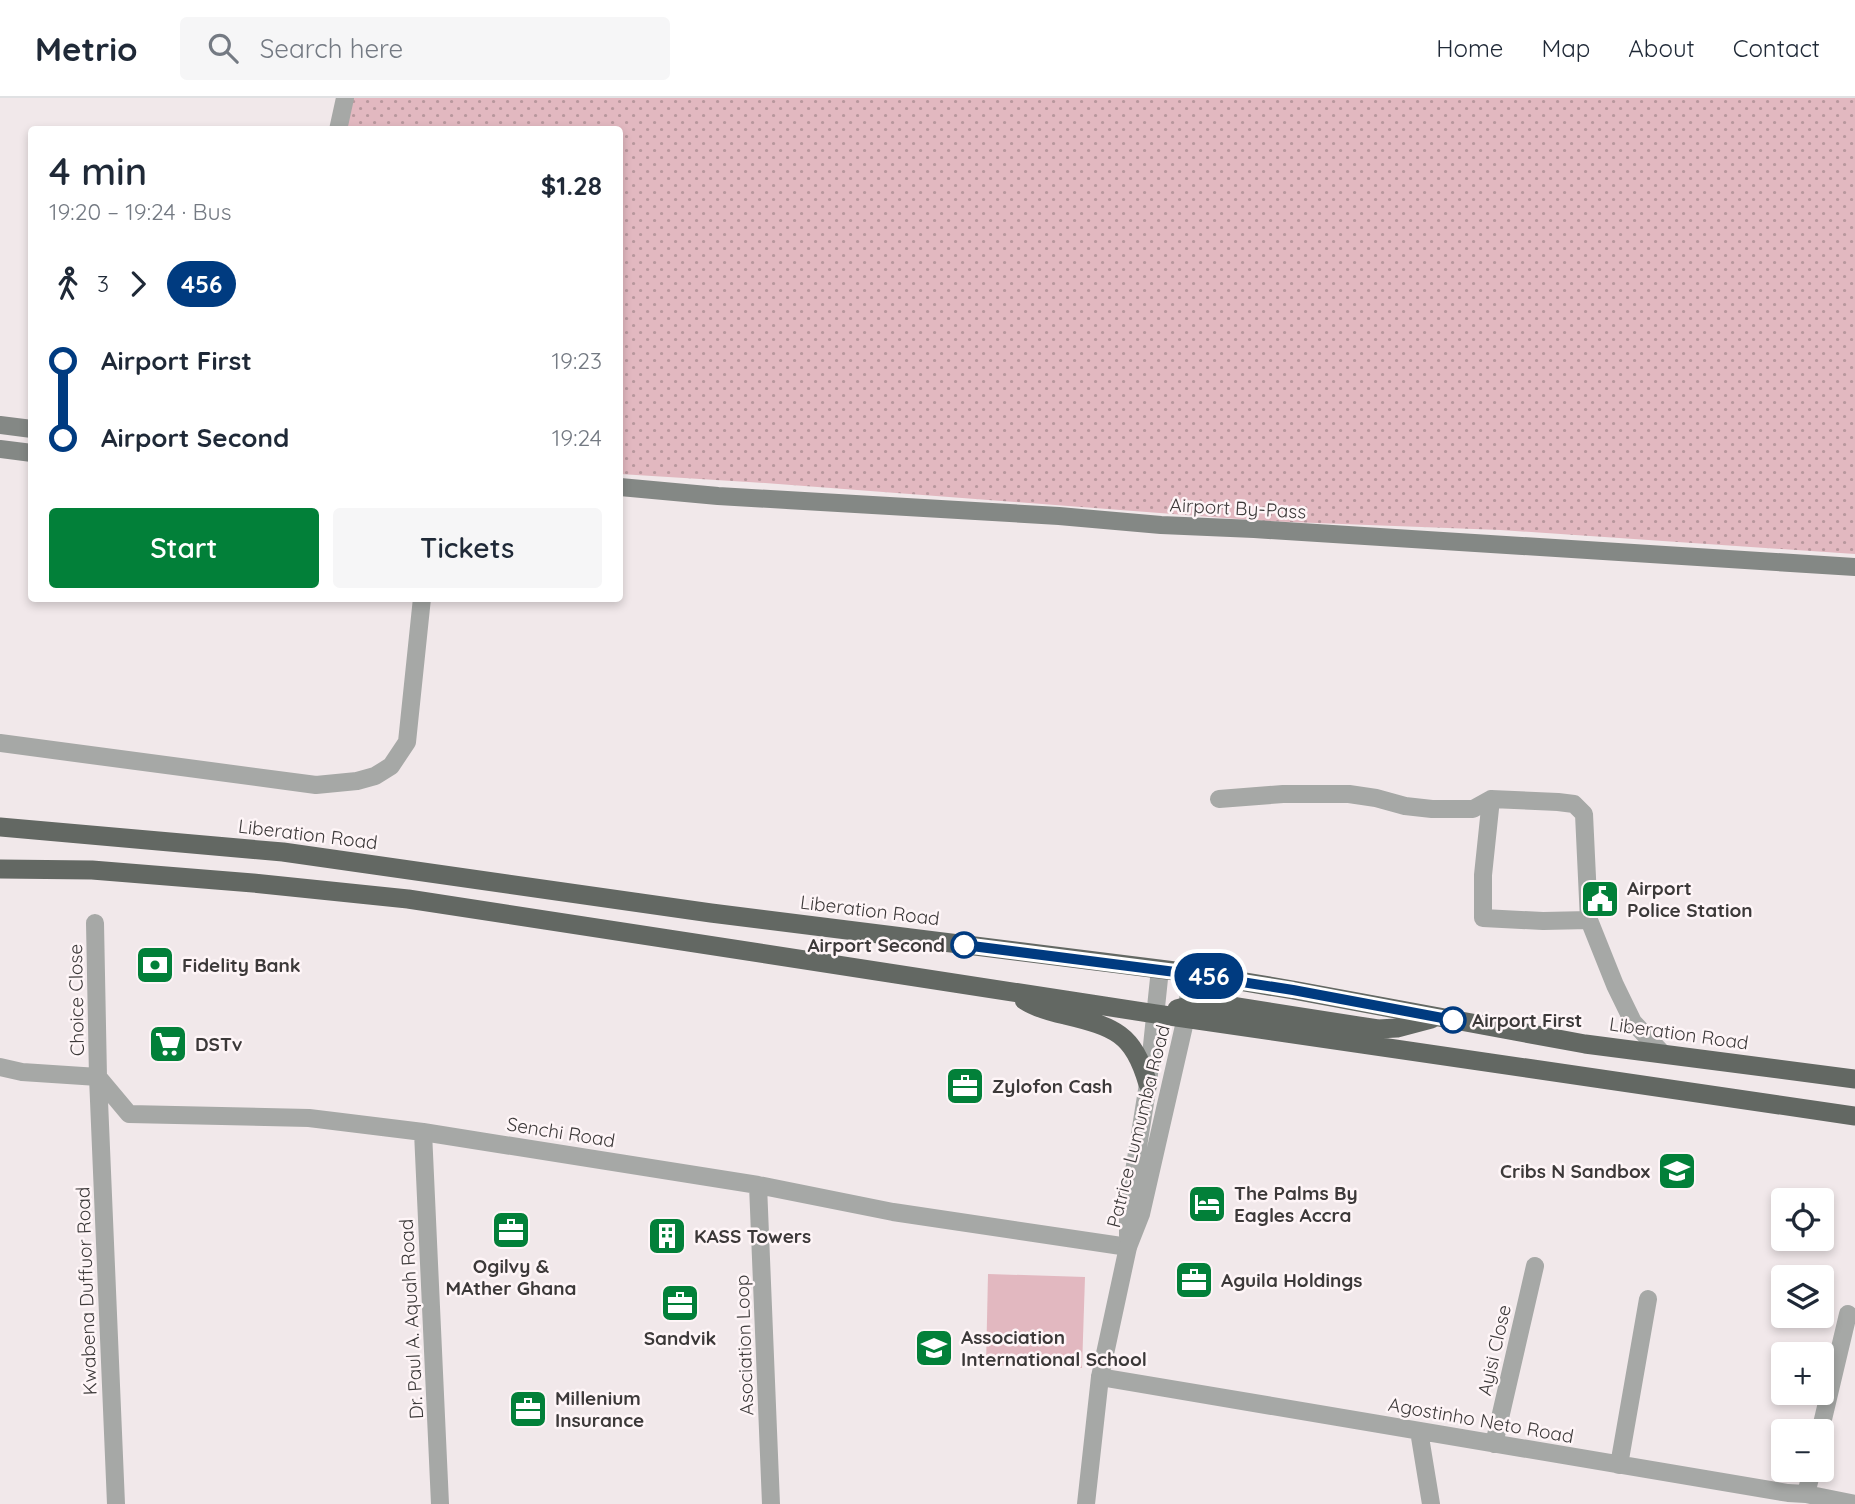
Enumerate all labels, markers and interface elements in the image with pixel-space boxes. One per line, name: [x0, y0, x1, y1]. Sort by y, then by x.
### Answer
search box: [180, 17, 670, 80]
text: Metrio: [35, 28, 138, 69]
icon: search: [204, 29, 242, 67]
text: Search here: [260, 32, 403, 65]
text: Home: [1436, 33, 1503, 63]
text: Map: [1541, 33, 1590, 63]
text: About: [1628, 33, 1695, 63]
text: Contact: [1733, 33, 1820, 63]
text: 4 min: [49, 147, 147, 195]
text: $1.28: [541, 169, 602, 202]
text: 19:20 – 19:24 · Bus: [49, 197, 231, 226]
icon: walk: [49, 265, 87, 303]
icon: forward: [119, 265, 157, 303]
text: 3: [97, 269, 109, 298]
text: 456: [181, 269, 222, 299]
text: Airport First: [101, 344, 252, 377]
text: 19:23: [552, 346, 602, 375]
text: Airport Second: [101, 421, 289, 454]
text: 19:24: [552, 423, 602, 452]
street label: Airport By-Pass: [1169, 492, 1307, 524]
button: Start: [49, 508, 319, 588]
button: Tickets: [333, 508, 602, 588]
street label: Liberation Road: [237, 814, 379, 854]
place label: Airport Police Station: [1627, 876, 1753, 922]
public building icon: Airport Police Station: [1579, 878, 1621, 920]
street label: Liberation Road: [799, 890, 941, 930]
marker: Airport Second: [951, 932, 977, 958]
place label: Airport Second: [807, 933, 945, 957]
street label: Choice Close: [63, 944, 89, 1056]
bank icon: Fidelity Bank: [134, 944, 176, 986]
place label: Fidelity Bank: [182, 953, 301, 977]
line badge: 456: [1169, 953, 1249, 999]
text: 456: [1188, 961, 1230, 991]
marker: Airport First: [1440, 1007, 1466, 1033]
place label: Airport First: [1472, 1008, 1582, 1032]
street label: Liberation Road: [1608, 1011, 1750, 1055]
street label: Patrice Lumumba Road: [1101, 1022, 1175, 1230]
supermarket icon: DSTv: [147, 1023, 189, 1065]
place label: DSTv: [195, 1032, 243, 1056]
office icon: Zylofon Cash: [944, 1065, 986, 1107]
place label: Zylofon Cash: [992, 1074, 1113, 1098]
street label: Senchi Road: [505, 1112, 617, 1152]
school or university icon: Cribs N Sandbox: [1656, 1150, 1698, 1192]
place label: Cribs N Sandbox: [1500, 1159, 1650, 1183]
place label: The Palms By Eagles Accra: [1234, 1181, 1358, 1227]
hotel icon: The Palms By Eagles Accra: [1186, 1183, 1228, 1225]
street label: Kwabena Duffuor Road: [70, 1186, 102, 1396]
map controls: [1771, 1188, 1834, 1482]
button: locate: [1771, 1188, 1834, 1251]
office icon: Ogilvy & MAther Ghana: [490, 1209, 532, 1251]
building icon: KASS Towers: [646, 1215, 688, 1257]
street label: Dr. Paul A. Aquah Road: [394, 1218, 428, 1420]
place label: KASS Towers: [694, 1224, 811, 1248]
place label: Ogilvy & MAther Ghana: [446, 1254, 576, 1300]
office icon: Aguila Holdings: [1173, 1259, 1215, 1301]
button: layers: [1771, 1265, 1834, 1328]
place label: Aguila Holdings: [1221, 1268, 1362, 1292]
street label: Asociation Loop: [730, 1274, 758, 1416]
office icon: Sandvik: [659, 1282, 701, 1324]
street label: Ayisi Close: [1472, 1302, 1516, 1398]
place label: Association International School: [961, 1325, 1147, 1371]
place label: Sandvik: [644, 1326, 716, 1350]
school or university icon: Association International School: [913, 1327, 955, 1369]
button: +: [1771, 1342, 1834, 1405]
place label: Millenium Insurance: [555, 1386, 644, 1432]
office icon: Millenium Insurance: [507, 1388, 549, 1430]
street label: Agostinho Neto Road: [1386, 1392, 1576, 1448]
button: −: [1771, 1419, 1834, 1482]

